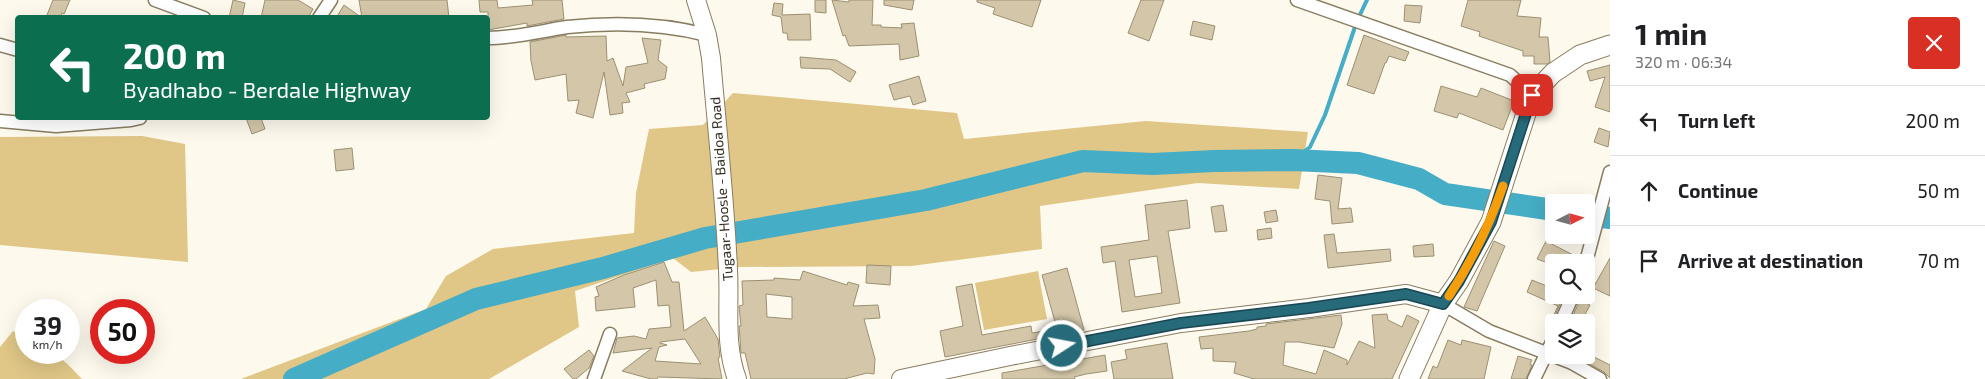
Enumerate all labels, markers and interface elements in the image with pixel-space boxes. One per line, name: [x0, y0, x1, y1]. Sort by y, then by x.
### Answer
text: 1 min: [1635, 15, 1707, 51]
button: close: [1908, 17, 1960, 69]
text: 200 m: [123, 34, 226, 76]
icon: left: [40, 35, 105, 100]
text: 320 m · 06:34: [1635, 52, 1732, 71]
pin: [1511, 74, 1553, 116]
text: Byadhabo - Berdale Highway: [123, 76, 411, 102]
icon: arrive: [1518, 81, 1546, 109]
street label: Tugaar-Hoosle - Baidoa Road: [706, 96, 736, 282]
icon: left: [1635, 107, 1663, 135]
text: Turn left: [1678, 109, 1755, 132]
text: 200 m: [1906, 109, 1960, 132]
icon: ahead: [1635, 177, 1663, 205]
text: Continue: [1678, 179, 1758, 202]
text: 50 m: [1917, 179, 1960, 202]
north arrow: [1545, 194, 1595, 244]
map controls: [1545, 194, 1595, 364]
icon: arrive: [1635, 247, 1663, 275]
text: Arrive at destination: [1678, 249, 1863, 272]
text: 70 m: [1918, 249, 1960, 272]
button: search: [1545, 254, 1595, 304]
speed limit sign: 50: [90, 299, 155, 364]
text: 39: [33, 310, 62, 340]
button: layers: [1545, 314, 1595, 364]
position arrow: [1035, 319, 1087, 371]
text: km/h: [33, 337, 62, 351]

